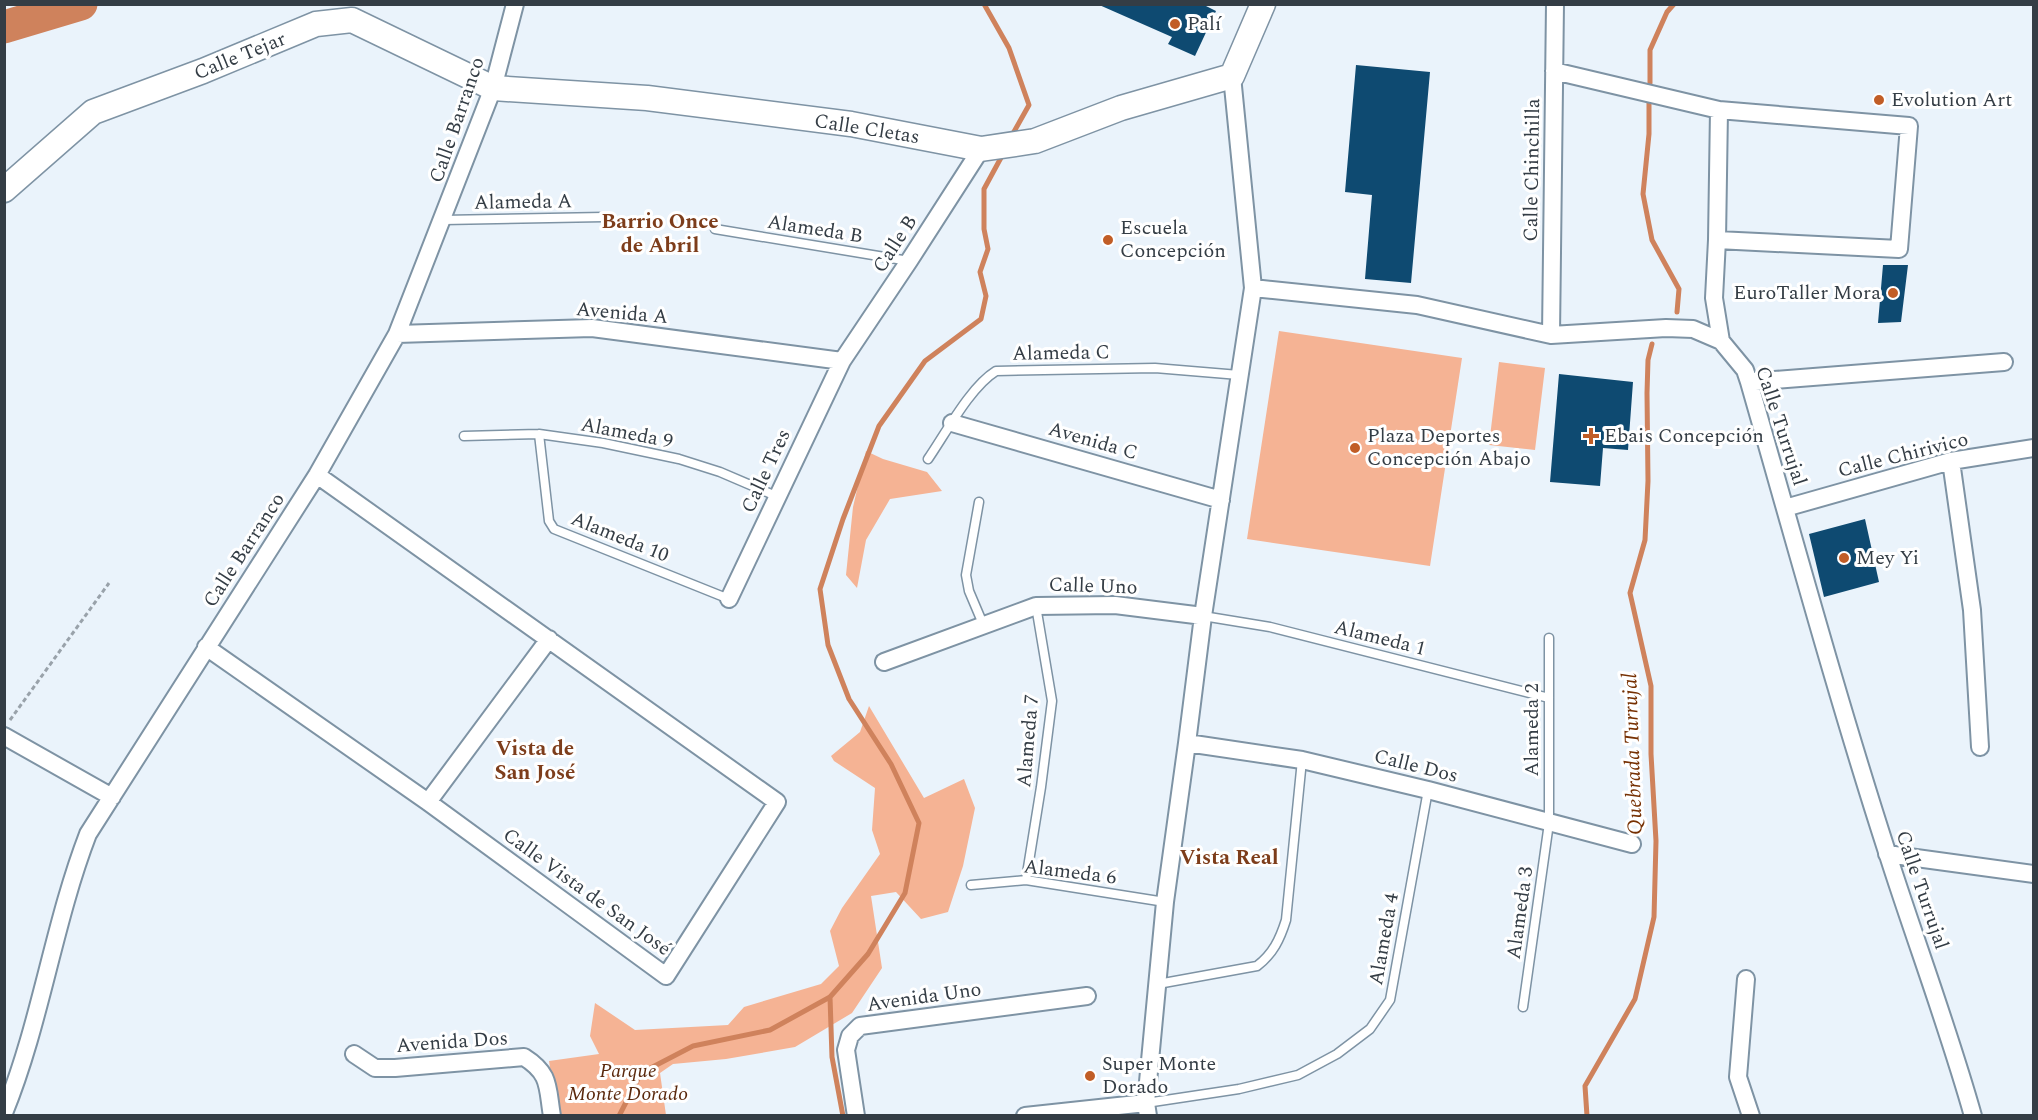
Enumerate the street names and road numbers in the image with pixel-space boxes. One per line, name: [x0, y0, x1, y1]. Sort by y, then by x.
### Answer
street label: Calle Tejar: [189, 24, 291, 88]
street label: Calle Barranco: [421, 53, 493, 187]
street label: Calle Chinchilla: [1516, 98, 1548, 242]
street label: Calle Cletas: [812, 106, 922, 152]
street label: Alameda A: [474, 186, 572, 218]
street label: Alameda B: [765, 207, 865, 251]
street label: Calle B: [865, 209, 925, 279]
street label: Avenida A: [575, 294, 669, 332]
street label: Alameda C: [1012, 337, 1110, 369]
street label: Calle Turrujal: [1748, 362, 1814, 490]
street label: Alameda 9: [578, 409, 676, 457]
street label: Avenida C: [1045, 414, 1141, 468]
street label: Calle Tres: [733, 424, 799, 518]
street label: Calle Chirivico: [1835, 424, 1971, 486]
street label: Calle Barranco: [196, 487, 292, 613]
street label: Alameda 10: [566, 504, 674, 570]
street label: Calle Uno: [1048, 569, 1138, 603]
street label: Alameda 1: [1331, 612, 1429, 664]
street label: Alameda 2: [1517, 683, 1547, 777]
street label: Alameda 7: [1009, 693, 1047, 789]
street label: Calle Dos: [1371, 741, 1461, 791]
street label: Calle Vista de San José: [497, 821, 678, 964]
street label: Calle Turrujal: [1888, 826, 1956, 954]
street label: Alameda 6: [1022, 851, 1118, 893]
street label: Alameda 3: [1499, 865, 1541, 961]
street label: Alameda 4: [1361, 890, 1407, 988]
street label: Avenida Uno: [865, 974, 983, 1020]
street label: Avenida Dos: [395, 1023, 509, 1061]

